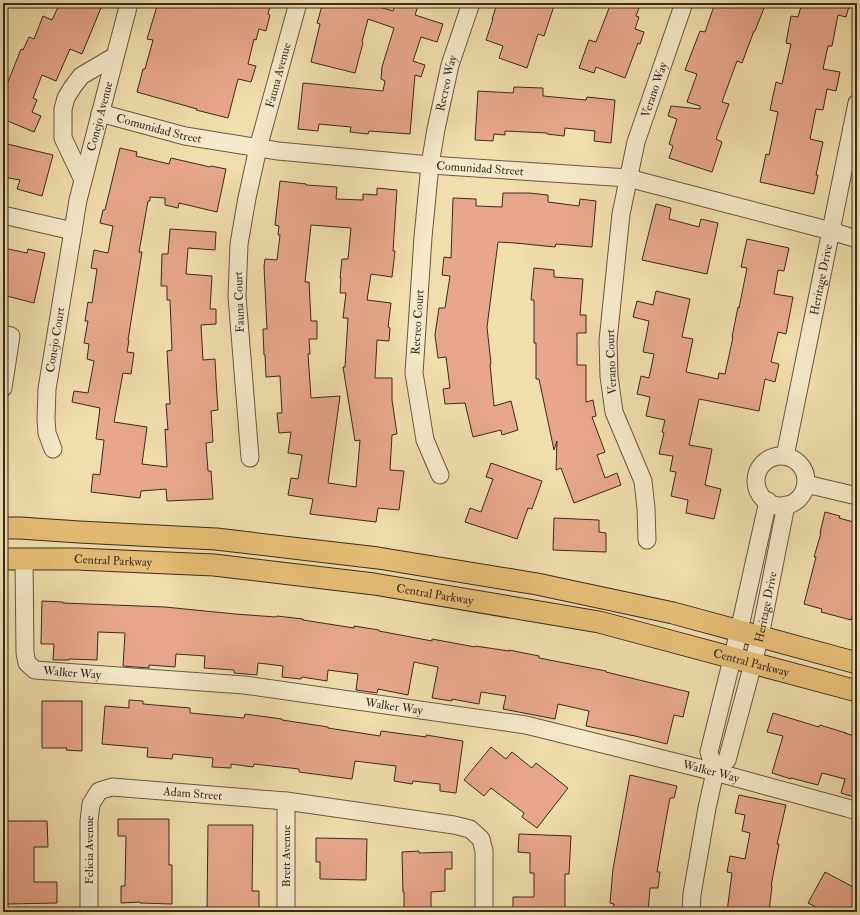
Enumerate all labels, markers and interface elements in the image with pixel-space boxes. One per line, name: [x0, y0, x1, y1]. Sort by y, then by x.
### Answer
street label: Fauna Avenue: [262, 41, 295, 109]
street label: Recreo Way: [433, 53, 461, 113]
street label: Verano Way: [638, 59, 671, 120]
street label: Conejo Avenue: [84, 80, 116, 153]
street label: Comunidad Street: [115, 111, 203, 147]
street label: Comunidad Street: [436, 158, 524, 179]
street label: Heritage Drive: [807, 243, 836, 317]
street label: Fauna Court: [231, 271, 248, 333]
street label: Recreo Court: [408, 289, 428, 355]
street label: Conejo Court: [43, 306, 68, 374]
street label: Verano Court: [603, 329, 620, 395]
street label: Central Parkway: [74, 552, 153, 570]
street label: Heritage Drive: [752, 570, 781, 644]
street label: Central Parkway: [395, 581, 475, 609]
street label: Central Parkway: [711, 646, 791, 681]
street label: Walker Way: [42, 664, 102, 683]
street label: Walker Way: [363, 695, 425, 718]
street label: Walker Way: [680, 757, 742, 787]
street label: Adam Street: [162, 784, 223, 804]
street label: Felicia Avenue: [82, 815, 98, 884]
street label: Brett Avenue: [279, 825, 294, 887]

